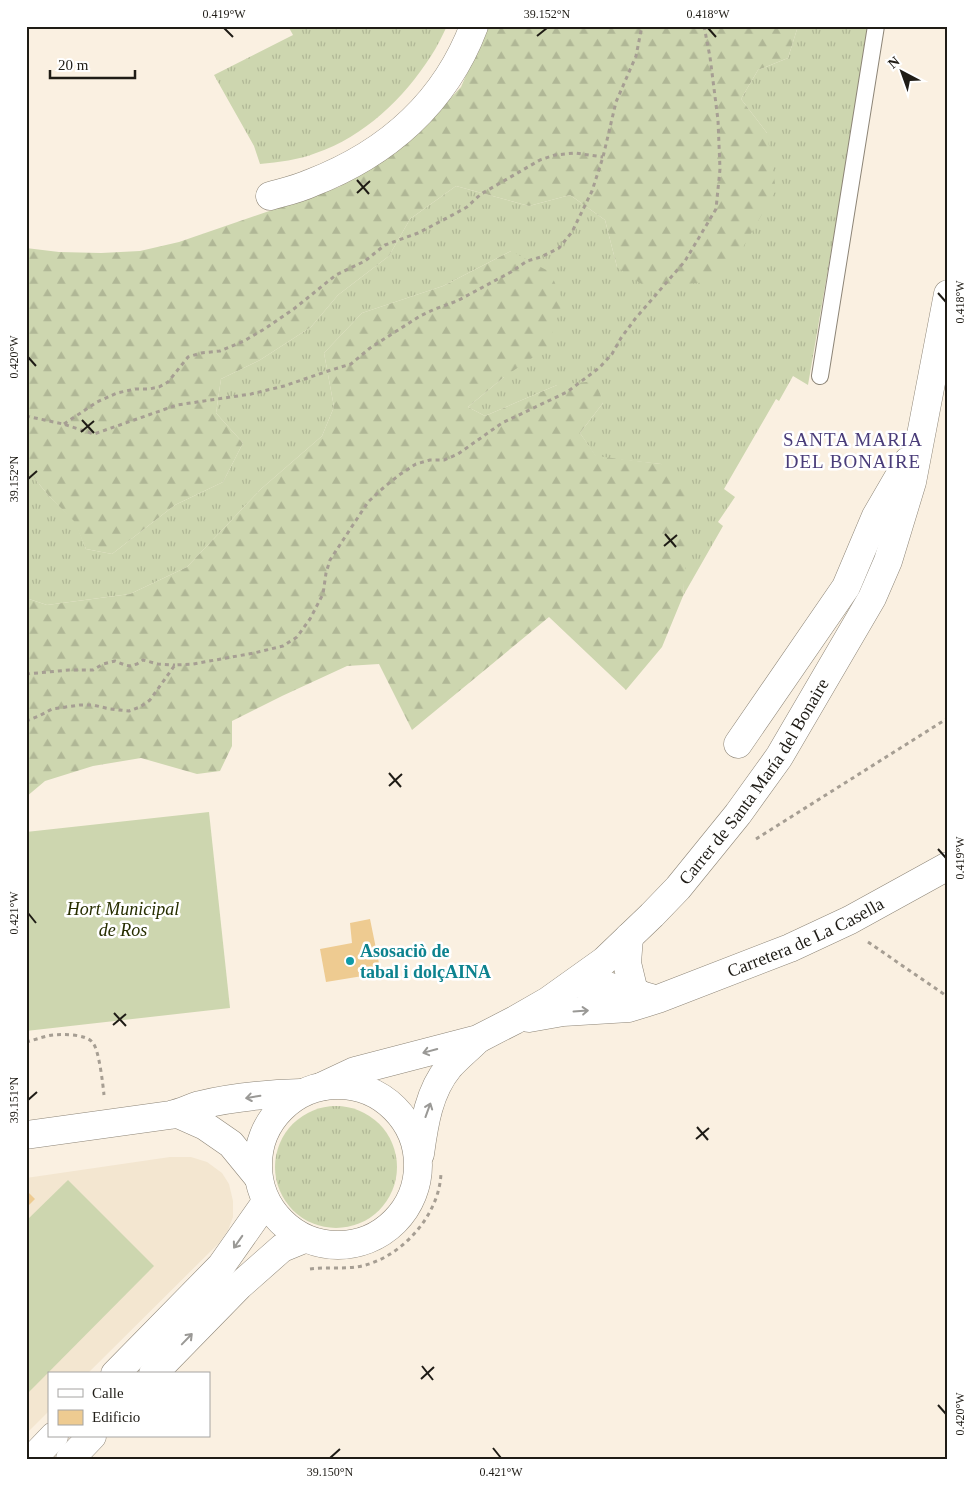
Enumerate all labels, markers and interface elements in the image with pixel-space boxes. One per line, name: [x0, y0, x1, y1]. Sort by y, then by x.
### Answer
text: 0.419°W: [202, 7, 246, 21]
text: 39.152°N: [524, 7, 571, 21]
text: 0.418°W: [686, 7, 730, 21]
scale bar: [50, 48, 135, 80]
north arrow: [876, 48, 926, 98]
text: N: [885, 54, 903, 72]
text: 20 m: [58, 57, 89, 73]
text: 0.418°W: [953, 280, 967, 324]
text: 0.420°W: [7, 335, 21, 379]
district label: SANTA MARIA DEL BONAIRE: [783, 429, 923, 472]
text: 39.152°N: [7, 455, 21, 502]
street label: Carrer de Santa María del Bonaire: [675, 675, 833, 889]
text: 0.419°W: [953, 836, 967, 880]
text: 0.421°W: [7, 891, 21, 935]
street label: Carretera de La Casella: [725, 893, 887, 981]
park label: Hort Municipal de Ros: [66, 899, 179, 940]
place label: Asosaciò de tabal i dolçAINA: [360, 941, 491, 982]
marker: Asosaciò de tabal i dolçAINA: [344, 955, 356, 967]
one-way arrow: [573, 1006, 589, 1015]
one-way arrow: [423, 1047, 439, 1057]
text: 39.151°N: [7, 1076, 21, 1123]
one-way arrow: [245, 1092, 261, 1102]
one-way arrow: [424, 1103, 433, 1118]
one-way arrow: [233, 1235, 243, 1249]
one-way arrow: [181, 1333, 193, 1345]
legend: [48, 1372, 210, 1438]
text: Calle: [92, 1385, 124, 1401]
text: 0.420°W: [953, 1392, 967, 1436]
text: Edificio: [92, 1409, 140, 1425]
text: 39.150°N: [307, 1465, 354, 1479]
text: 0.421°W: [479, 1465, 523, 1479]

